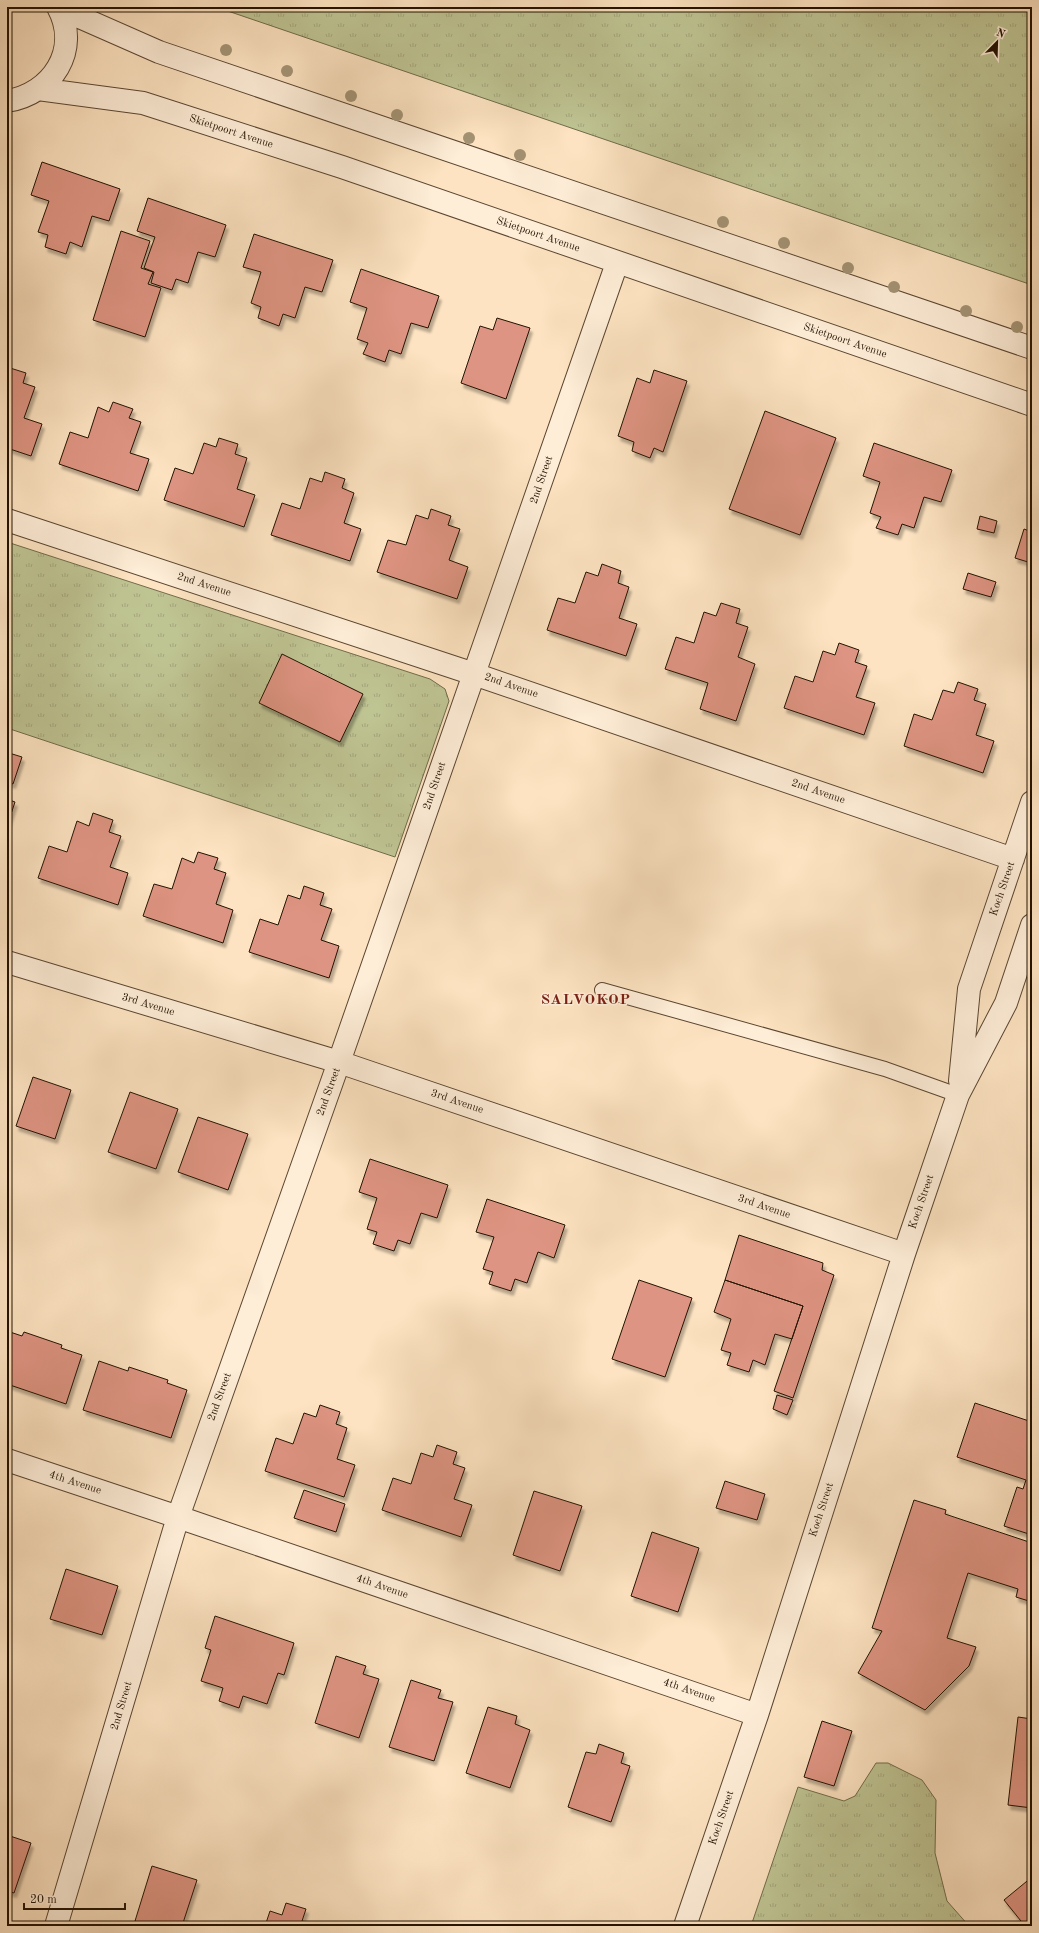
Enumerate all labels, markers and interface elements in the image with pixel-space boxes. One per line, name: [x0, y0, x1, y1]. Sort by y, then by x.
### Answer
north arrow: [977, 22, 1017, 62]
text: N: [994, 27, 1007, 41]
street label: Skietpoort Avenue: [188, 113, 274, 151]
street label: Skietpoort Avenue: [495, 216, 581, 254]
street label: Skietpoort Avenue: [802, 322, 888, 360]
street label: 2nd Street: [529, 454, 555, 506]
street label: 2nd Avenue: [176, 571, 232, 599]
street label: 2nd Avenue: [483, 672, 539, 700]
street label: 2nd Street: [422, 760, 448, 812]
street label: 2nd Avenue: [790, 778, 846, 806]
street label: Koch Street: [989, 860, 1017, 918]
street label: 3rd Avenue: [120, 992, 176, 1018]
district label: SALVOKOP: [541, 993, 631, 1008]
street label: 2nd Street: [315, 1066, 343, 1118]
street label: 3rd Avenue: [429, 1088, 485, 1116]
street label: Koch Street: [908, 1173, 936, 1231]
street label: 3rd Avenue: [736, 1193, 792, 1221]
street label: 2nd Street: [206, 1371, 234, 1423]
street label: 4th Avenue: [48, 1469, 102, 1497]
street label: Koch Street: [808, 1481, 836, 1539]
street label: 4th Avenue: [355, 1573, 409, 1601]
street label: 4th Avenue: [662, 1677, 716, 1705]
street label: 2nd Street: [109, 1680, 135, 1732]
street label: Koch Street: [708, 1789, 736, 1847]
scale bar: [24, 1885, 125, 1911]
text: 20 m: [30, 1894, 57, 1906]

